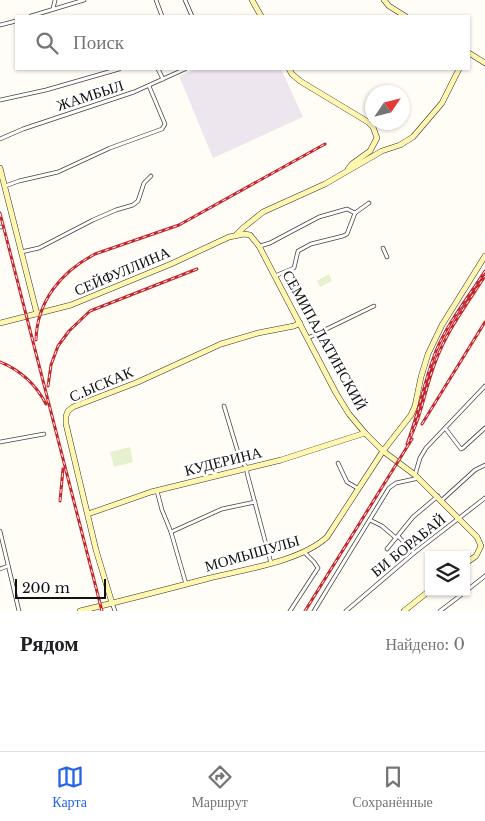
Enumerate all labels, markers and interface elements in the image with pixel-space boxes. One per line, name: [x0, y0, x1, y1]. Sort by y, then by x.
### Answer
search box: [15, 15, 470, 70]
icon: search: [33, 29, 61, 57]
text: Поиск: [73, 31, 124, 54]
street label: ЖАМБЫЛ: [54, 75, 126, 115]
north arrow: [365, 85, 410, 130]
street label: СЕЙФУЛЛИНА: [71, 242, 173, 300]
street label: СЕМИПАЛАТИНСКИЙ: [279, 267, 371, 413]
street label: С.ЫСКАК: [66, 362, 137, 406]
street label: КУДЕРИНА: [182, 442, 264, 480]
street label: БИ БОРАБАЙ: [367, 509, 449, 581]
street label: МОМЫШУЛЫ: [202, 530, 302, 576]
map controls: [425, 551, 470, 596]
button: layers: [425, 551, 470, 596]
scale bar: [15, 576, 106, 599]
text: 200 m: [22, 579, 70, 597]
text: Рядом: [20, 631, 79, 657]
text: Найдено: 0: [385, 634, 465, 654]
tab: Карта: [52, 763, 87, 811]
tab: Маршрут: [191, 763, 248, 811]
tab: Сохранённые: [352, 763, 433, 811]

